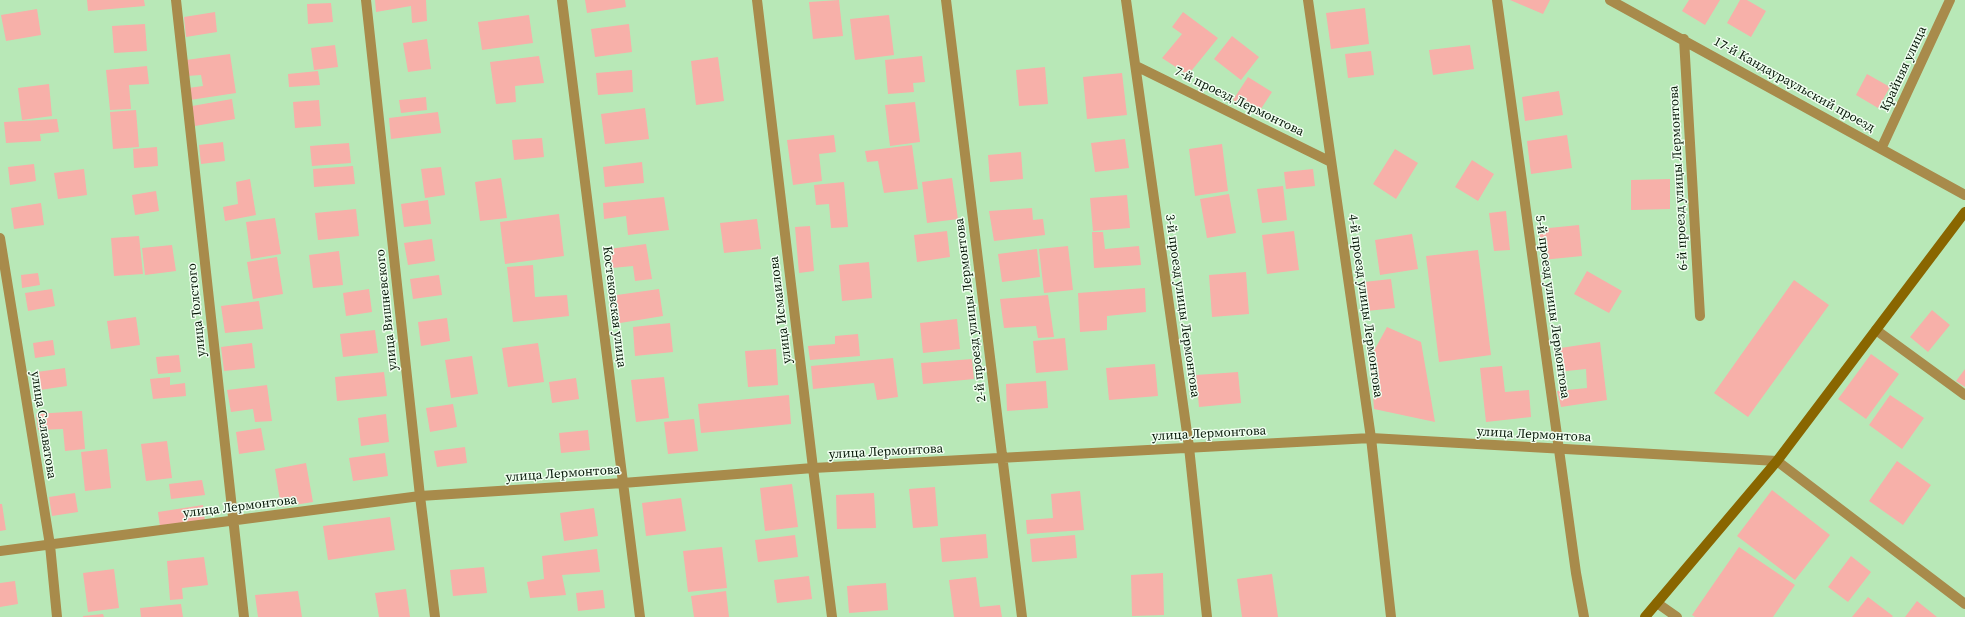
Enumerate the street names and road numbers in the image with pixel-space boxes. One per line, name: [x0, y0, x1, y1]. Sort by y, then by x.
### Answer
street label: Крайняя улица: [1877, 24, 1931, 114]
street label: 17-й Кандаураульский проезд: [1711, 34, 1877, 136]
street label: 7-й проезд Лермонтова: [1172, 64, 1306, 140]
street label: 6-й проезд улицы Лермонтова: [1666, 85, 1692, 271]
street label: 3-й проезд улицы Лермонтова: [1161, 213, 1203, 399]
street label: 4-й проезд улицы Лермонтова: [1344, 213, 1386, 399]
street label: 5-й проезд улицы Лермонтова: [1531, 214, 1573, 400]
street label: 2-й проезд улицы Лермонтова: [952, 217, 990, 403]
street label: Костековская улица: [599, 245, 629, 369]
street label: улица Вишневского: [373, 248, 401, 372]
street label: улица Исмаилова: [767, 255, 795, 365]
street label: улица Толстого: [184, 262, 210, 358]
street label: улица Салаватова: [27, 370, 59, 480]
street label: улица Лермонтова: [1151, 423, 1267, 445]
street label: улица Лермонтова: [1476, 424, 1592, 446]
street label: улица Лермонтова: [828, 441, 944, 463]
street label: улица Лермонтова: [505, 462, 621, 486]
street label: улица Лермонтова: [182, 492, 298, 522]

